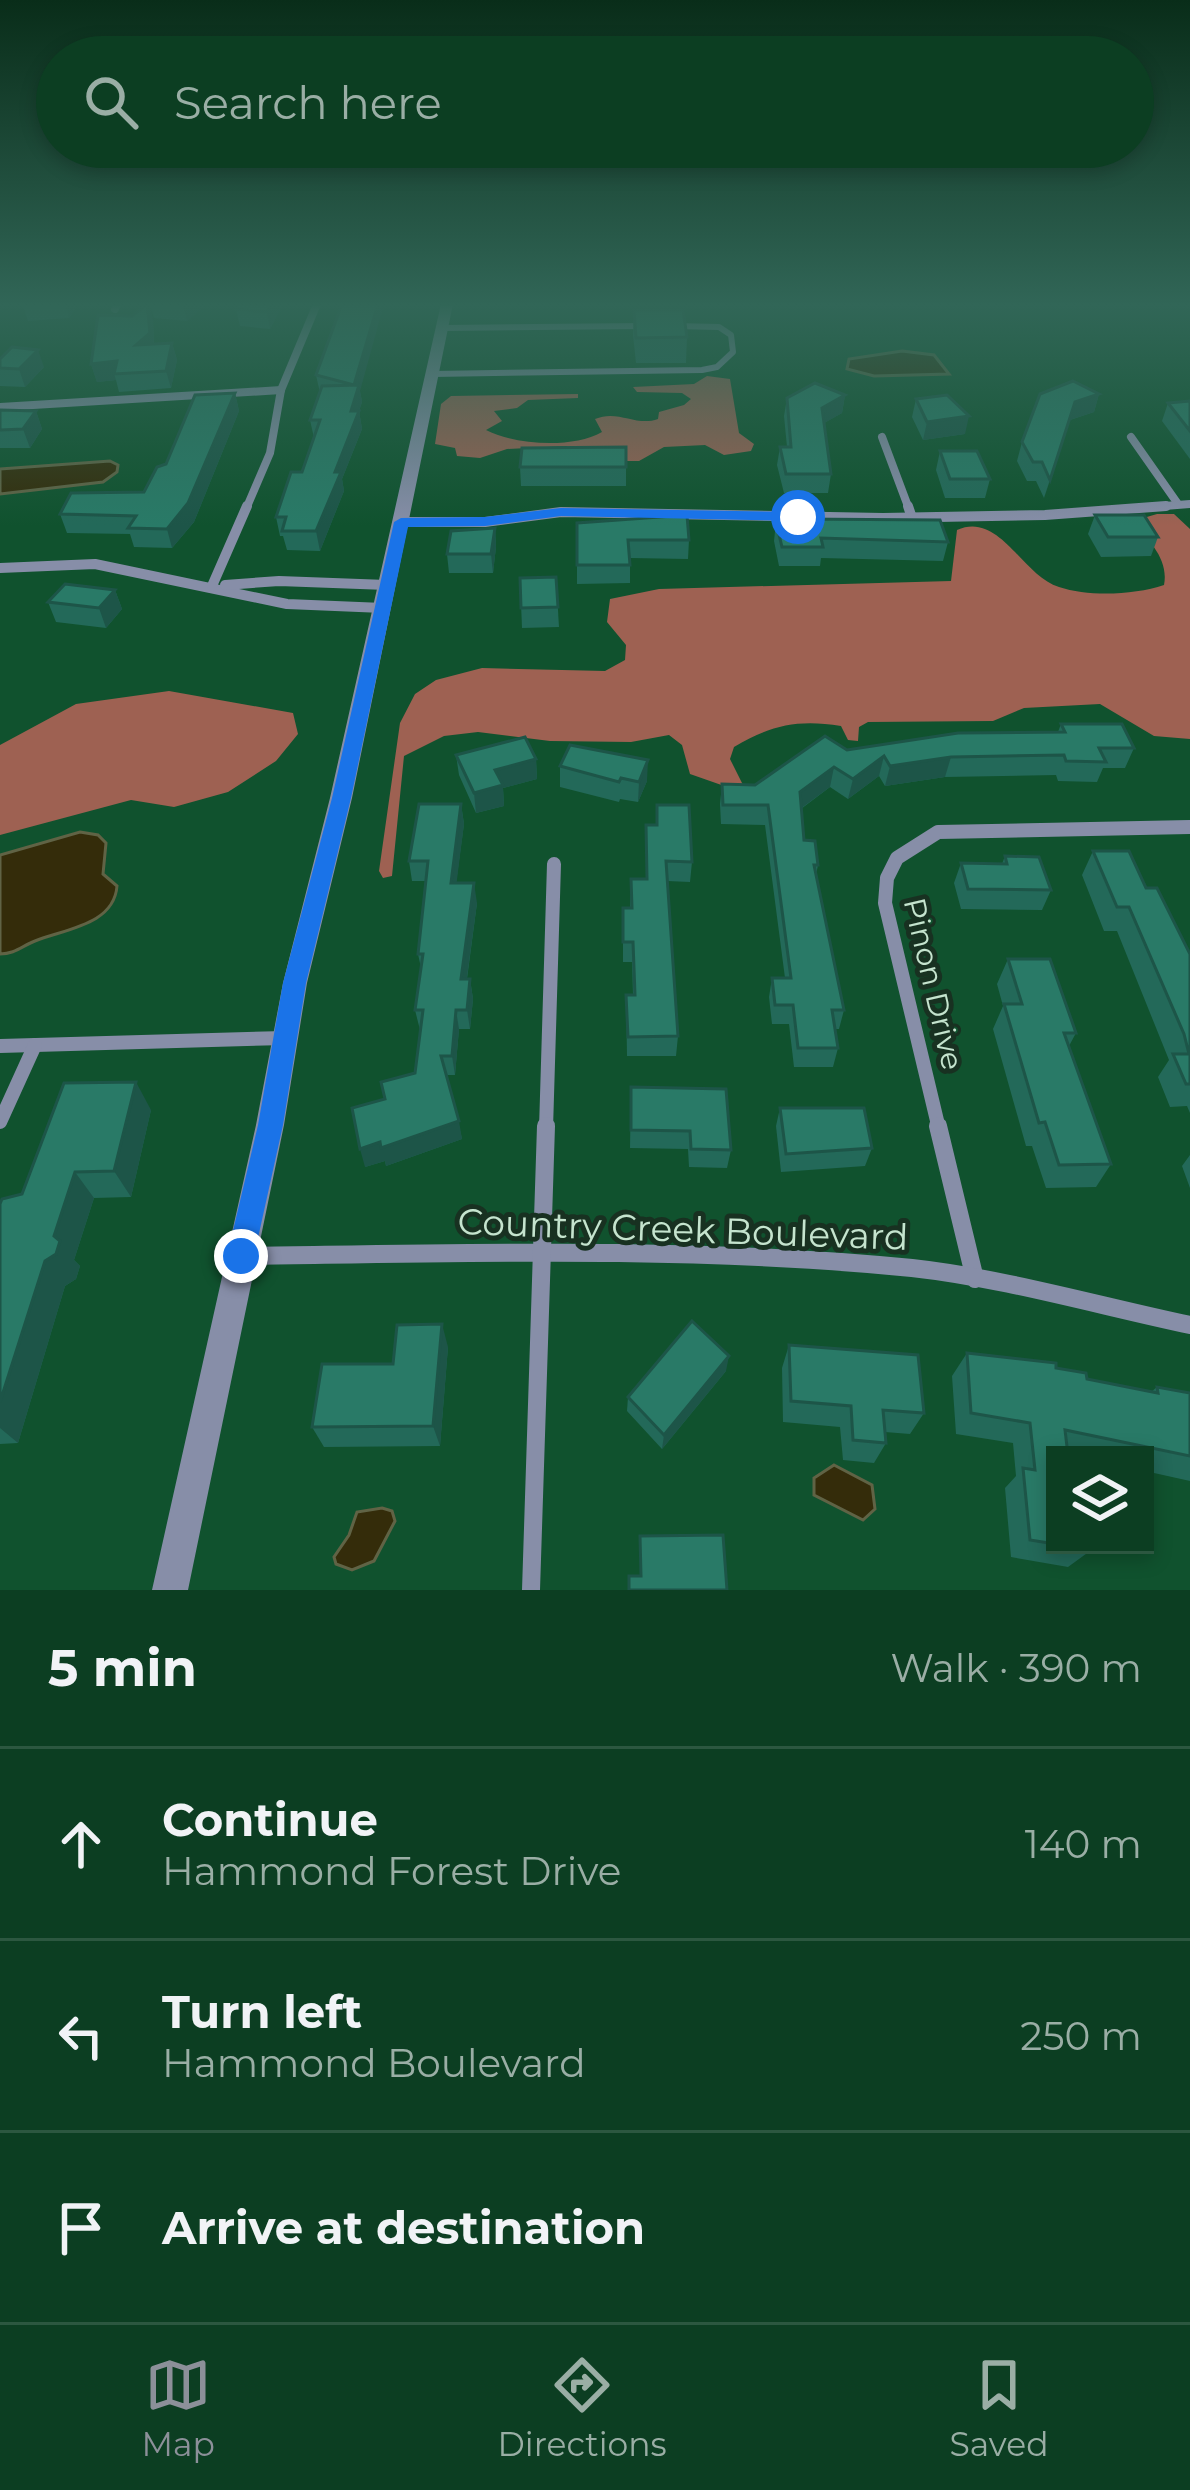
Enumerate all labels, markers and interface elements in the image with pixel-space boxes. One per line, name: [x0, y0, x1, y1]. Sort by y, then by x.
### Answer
search box: [36, 36, 1154, 168]
icon: search: [78, 69, 144, 135]
text: Search here: [174, 75, 442, 130]
route start: [771, 490, 825, 544]
street label: Pinon Drive: [896, 894, 971, 1074]
street label: Country Creek Boulevard: [457, 1199, 909, 1259]
route end: [214, 1229, 268, 1283]
map controls: [1046, 1446, 1154, 1554]
button: layers: [1046, 1446, 1154, 1554]
text: 5 min: [48, 1637, 197, 1699]
text: Walk · 390 m: [891, 1644, 1142, 1692]
text: Continue: [162, 1792, 378, 1847]
icon: ahead: [48, 1811, 114, 1877]
text: 140 m: [1025, 1820, 1142, 1868]
text: Hammond Forest Drive: [162, 1847, 621, 1895]
text: Turn left: [162, 1984, 362, 2039]
icon: left: [48, 2003, 114, 2069]
text: 250 m: [1020, 2012, 1142, 2060]
text: Hammond Boulevard: [162, 2039, 586, 2087]
icon: arrive: [48, 2195, 114, 2261]
text: Arrive at destination: [162, 2200, 645, 2255]
tab: Map: [141, 2352, 215, 2464]
tab: Directions: [498, 2352, 667, 2464]
tab: Saved: [949, 2352, 1049, 2464]

